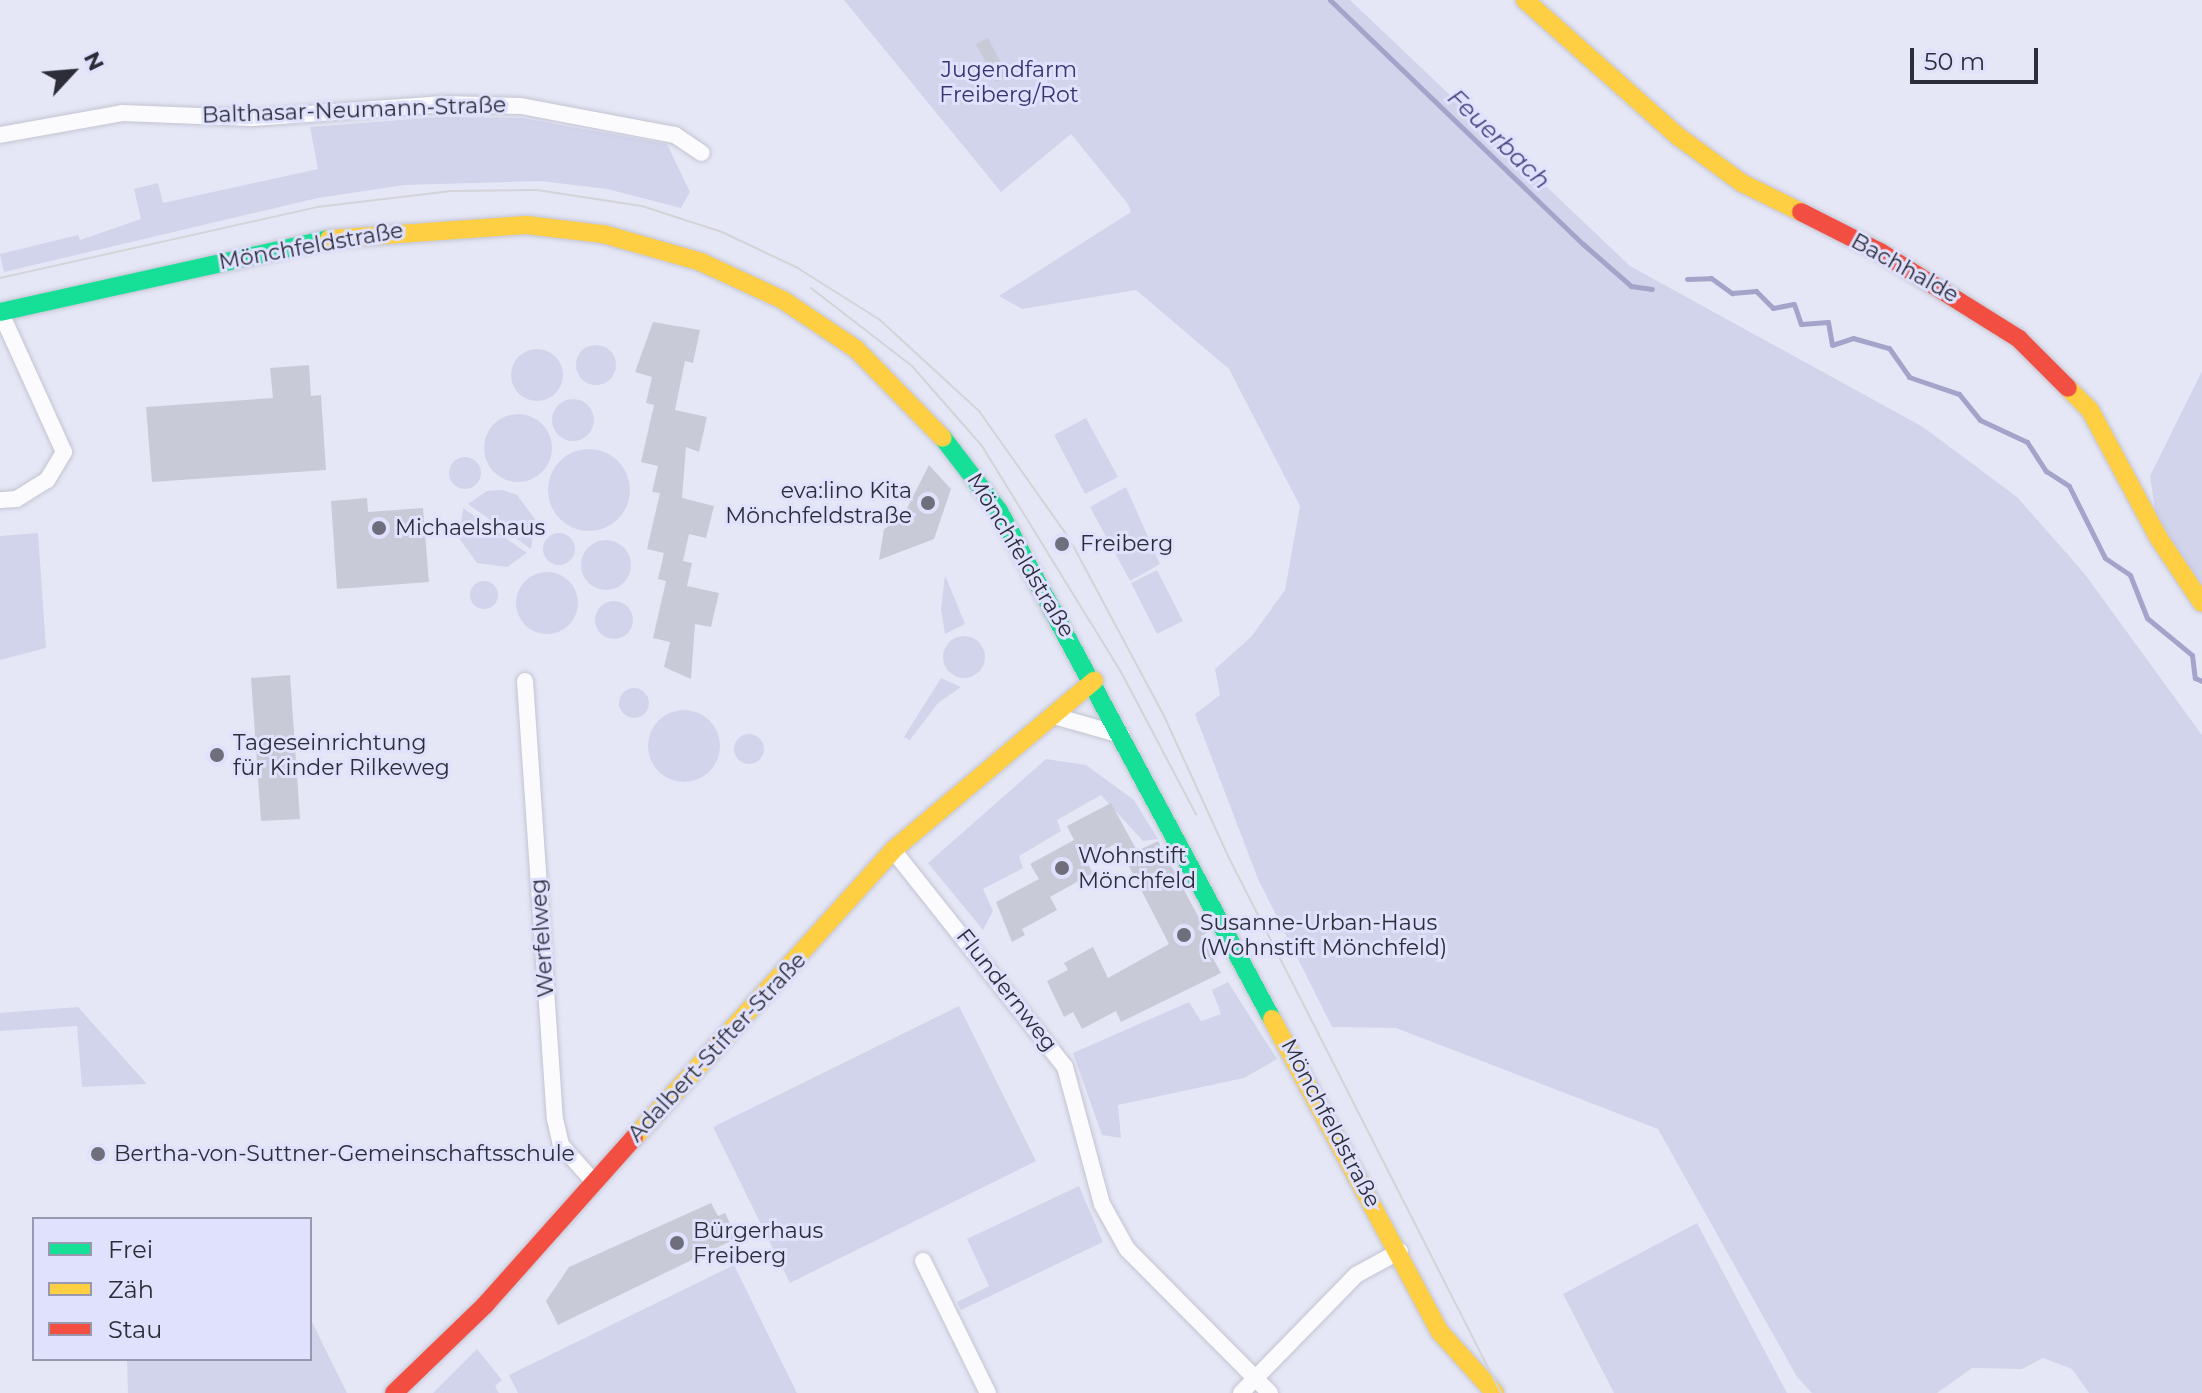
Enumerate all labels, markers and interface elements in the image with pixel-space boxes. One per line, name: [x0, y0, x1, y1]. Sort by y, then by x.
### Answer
north arrow: [32, 32, 112, 112]
scale bar: [1914, 32, 2042, 82]
text: N: [78, 47, 110, 75]
text: 50 m: [1924, 47, 1985, 76]
park label: Jugendfarm Freiberg/Rot: [939, 56, 1079, 108]
water label: Feuerbach: [1442, 83, 1556, 195]
street label: Balthasar-Neumann-Straße: [202, 92, 506, 128]
street label: Mönchfeldstraße: [217, 217, 405, 275]
street label: Bachhalde: [1847, 228, 1963, 308]
street label: Mönchfeldstraße: [962, 468, 1080, 642]
place label: eva:lino Kita Mönchfeldstraße: [725, 477, 912, 528]
marker: eva:lino Kita Mönchfeldstraße: [919, 494, 937, 512]
place label: Michaelshaus: [395, 515, 545, 541]
marker: Michaelshaus: [370, 519, 388, 537]
place label: Freiberg: [1080, 531, 1173, 557]
marker: Freiberg: [1051, 533, 1073, 555]
place label: Tageseinrichtung für Kinder Rilkeweg: [233, 729, 450, 780]
marker: Tageseinrichtung für Kinder Rilkeweg: [208, 746, 226, 764]
place label: Wohnstift Mönchfeld: [1078, 842, 1196, 894]
marker: Wohnstift Mönchfeld: [1053, 859, 1071, 877]
street label: Werfelweg: [525, 878, 559, 998]
place label: Susanne-Urban-Haus (Wohnstift Mönchfeld): [1200, 909, 1447, 960]
street label: Flundernweg: [951, 923, 1063, 1057]
marker: Susanne-Urban-Haus (Wohnstift Mönchfeld): [1175, 926, 1193, 944]
street label: Adalbert-Stifter-Straße: [622, 947, 812, 1147]
street label: Mönchfeldstraße: [1276, 1034, 1386, 1212]
place label: Bertha-von-Suttner-Gemeinschaftsschule: [114, 1141, 575, 1167]
marker: Bertha-von-Suttner-Gemeinschaftsschule: [89, 1145, 107, 1163]
legend: [32, 1217, 312, 1361]
place label: Bürgerhaus Freiberg: [693, 1217, 823, 1268]
marker: Bürgerhaus Freiberg: [668, 1234, 686, 1252]
text: Frei: [108, 1235, 153, 1264]
text: Zäh: [108, 1275, 154, 1304]
text: Stau: [108, 1315, 162, 1344]

